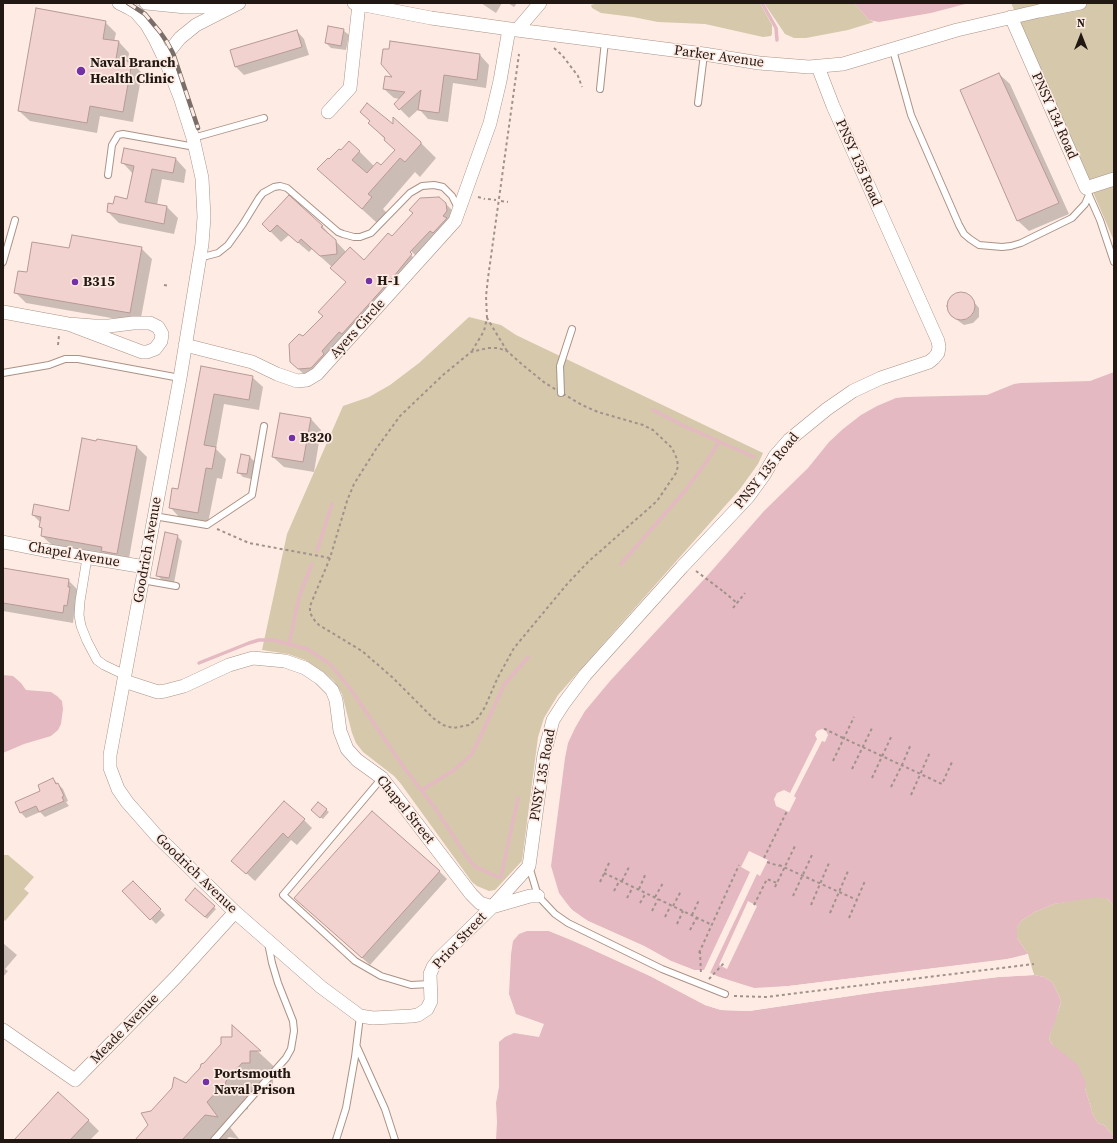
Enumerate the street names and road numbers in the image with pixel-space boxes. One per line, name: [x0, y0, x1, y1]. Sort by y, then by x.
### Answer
street label: Parker Avenue: [673, 42, 765, 72]
street label: PNSY 134 Road: [1027, 70, 1081, 162]
street label: PNSY 135 Road: [831, 117, 885, 209]
street label: Ayers Circle: [327, 296, 389, 362]
street label: PNSY 135 Road: [731, 429, 803, 513]
street label: Goodrich Avenue: [130, 496, 166, 604]
street label: Chapel Avenue: [27, 539, 121, 571]
street label: PNSY 135 Road: [527, 728, 559, 822]
street label: Chapel Street: [372, 773, 438, 847]
street label: Goodrich Avenue: [152, 831, 240, 917]
street label: Prior Street: [430, 909, 490, 973]
street label: Meade Avenue: [87, 991, 163, 1067]

